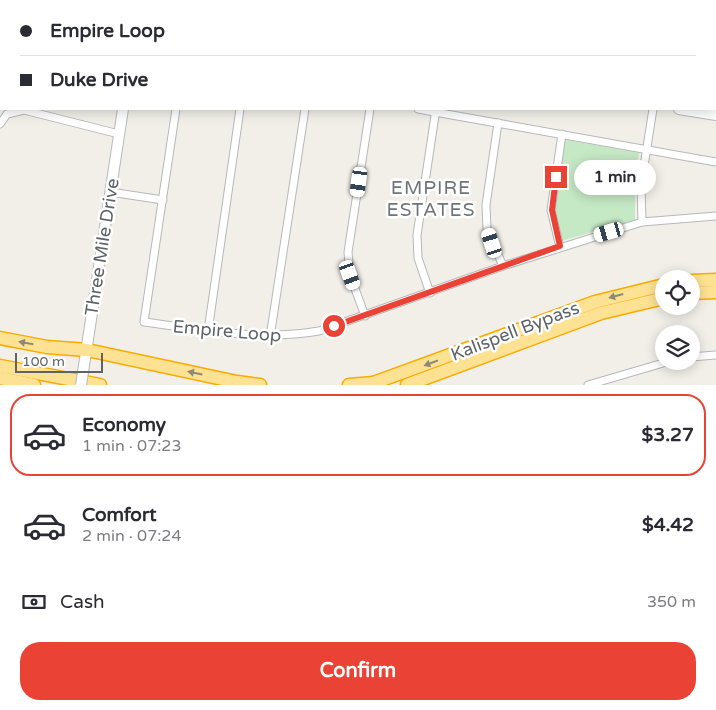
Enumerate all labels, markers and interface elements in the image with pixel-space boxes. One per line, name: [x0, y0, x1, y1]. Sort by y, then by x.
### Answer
text: Empire Loop: [50, 20, 165, 42]
text: Duke Drive: [50, 69, 148, 91]
callout: 1 min: [574, 160, 656, 194]
car: [349, 166, 368, 198]
route end: [545, 166, 567, 188]
text: 1 min: [594, 167, 636, 187]
street label: Three Mile Drive: [80, 177, 124, 317]
district label: EMPIRE ESTATES: [387, 177, 475, 221]
car: [592, 221, 625, 243]
car: [480, 226, 503, 260]
car: [337, 258, 362, 292]
map controls: [655, 270, 700, 370]
button: locate: [655, 270, 700, 315]
one-way arrow: [609, 292, 624, 300]
street label: Kalispell Bypass: [448, 296, 582, 366]
street label: Empire Loop: [172, 315, 282, 347]
route start: [323, 315, 345, 337]
button: layers: [655, 325, 700, 370]
one-way arrow: [17, 338, 33, 346]
scale bar: [15, 350, 102, 373]
text: 100 m: [22, 353, 65, 370]
one-way arrow: [423, 360, 438, 367]
one-way arrow: [186, 369, 202, 377]
icon: car: [22, 413, 67, 458]
text: Economy: [82, 414, 166, 436]
text: $3.27: [642, 424, 694, 446]
text: 1 min · 07:23: [82, 436, 181, 456]
icon: car: [22, 503, 67, 548]
text: Comfort: [82, 504, 156, 526]
text: $4.42: [642, 514, 694, 536]
text: 2 min · 07:24: [82, 526, 181, 546]
icon: cash: [20, 588, 48, 616]
text: Cash: [60, 591, 105, 613]
text: 350 m: [647, 592, 696, 612]
button: Confirm: [20, 642, 696, 700]

